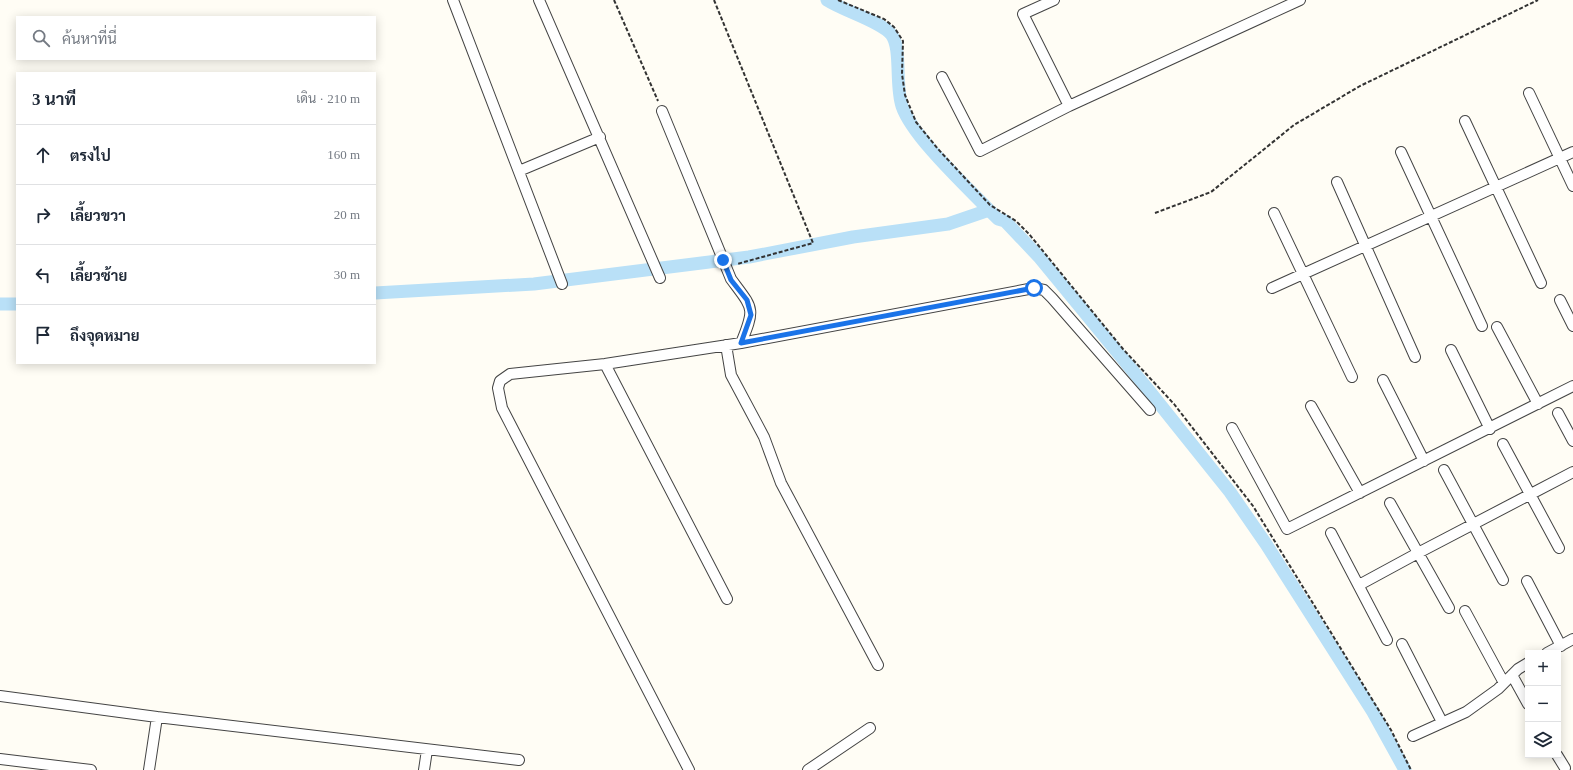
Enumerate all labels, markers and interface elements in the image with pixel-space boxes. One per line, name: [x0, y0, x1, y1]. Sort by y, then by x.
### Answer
search box: [16, 16, 376, 60]
icon: search: [30, 27, 52, 49]
text: ค้นหาที่นี่: [62, 31, 117, 47]
text: 3 นาที: [32, 90, 76, 109]
text: เดิน · 210 m: [296, 91, 360, 106]
icon: ahead: [32, 144, 54, 166]
text: 160 m: [327, 147, 360, 162]
text: ตรงไป: [70, 148, 111, 164]
icon: right: [32, 204, 54, 226]
text: 20 m: [334, 207, 360, 222]
text: เลี้ยวขวา: [70, 208, 126, 224]
route end: [714, 251, 732, 269]
icon: left: [32, 264, 54, 286]
text: 30 m: [334, 267, 360, 282]
text: เลี้ยวซ้าย: [70, 268, 127, 284]
route start: [1025, 279, 1043, 297]
icon: arrive: [32, 324, 54, 346]
text: ถึงจุดหมาย: [70, 328, 140, 344]
map controls: [1525, 650, 1561, 758]
button: +: [1525, 650, 1561, 686]
button: −: [1525, 686, 1561, 722]
button: layers: [1525, 722, 1561, 758]

